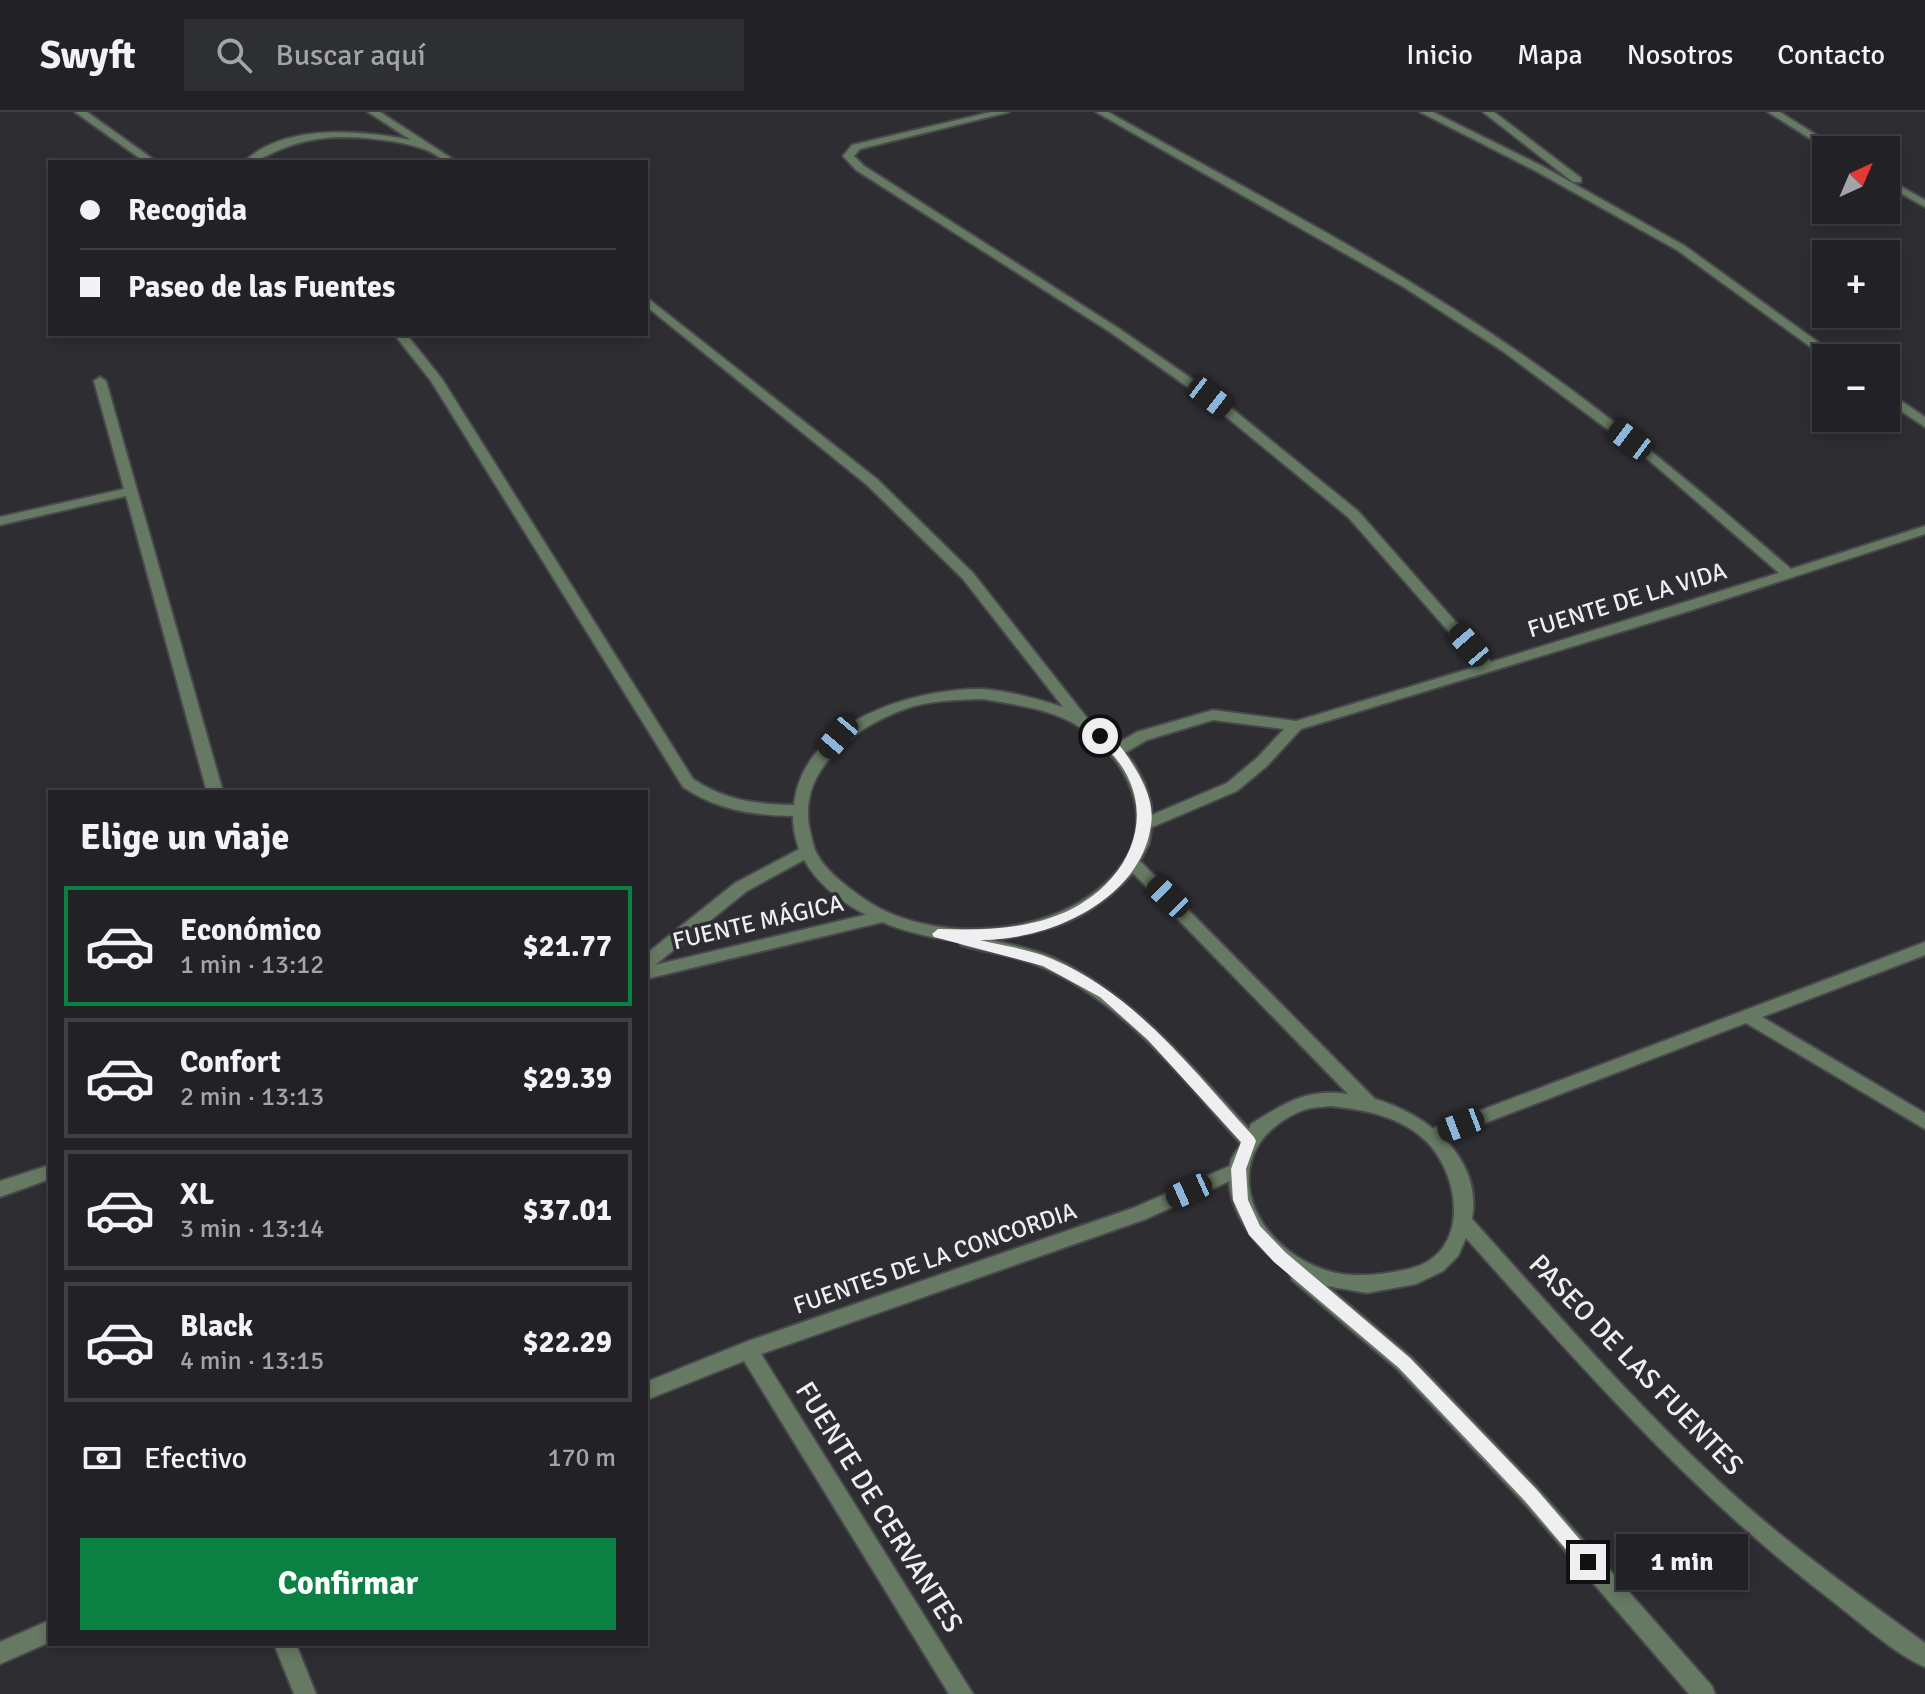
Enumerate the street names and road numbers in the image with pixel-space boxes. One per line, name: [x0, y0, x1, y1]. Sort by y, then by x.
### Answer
street label: FUENTE DE LA VIDA: [1524, 555, 1730, 645]
street label: FUENTE MÁGICA: [670, 888, 847, 956]
street label: FUENTES DE LA CONCORDIA: [790, 1195, 1081, 1321]
street label: PASEO DE LAS FUENTES: [1522, 1248, 1750, 1482]
street label: FUENTE DE CERVANTES: [788, 1375, 970, 1639]

